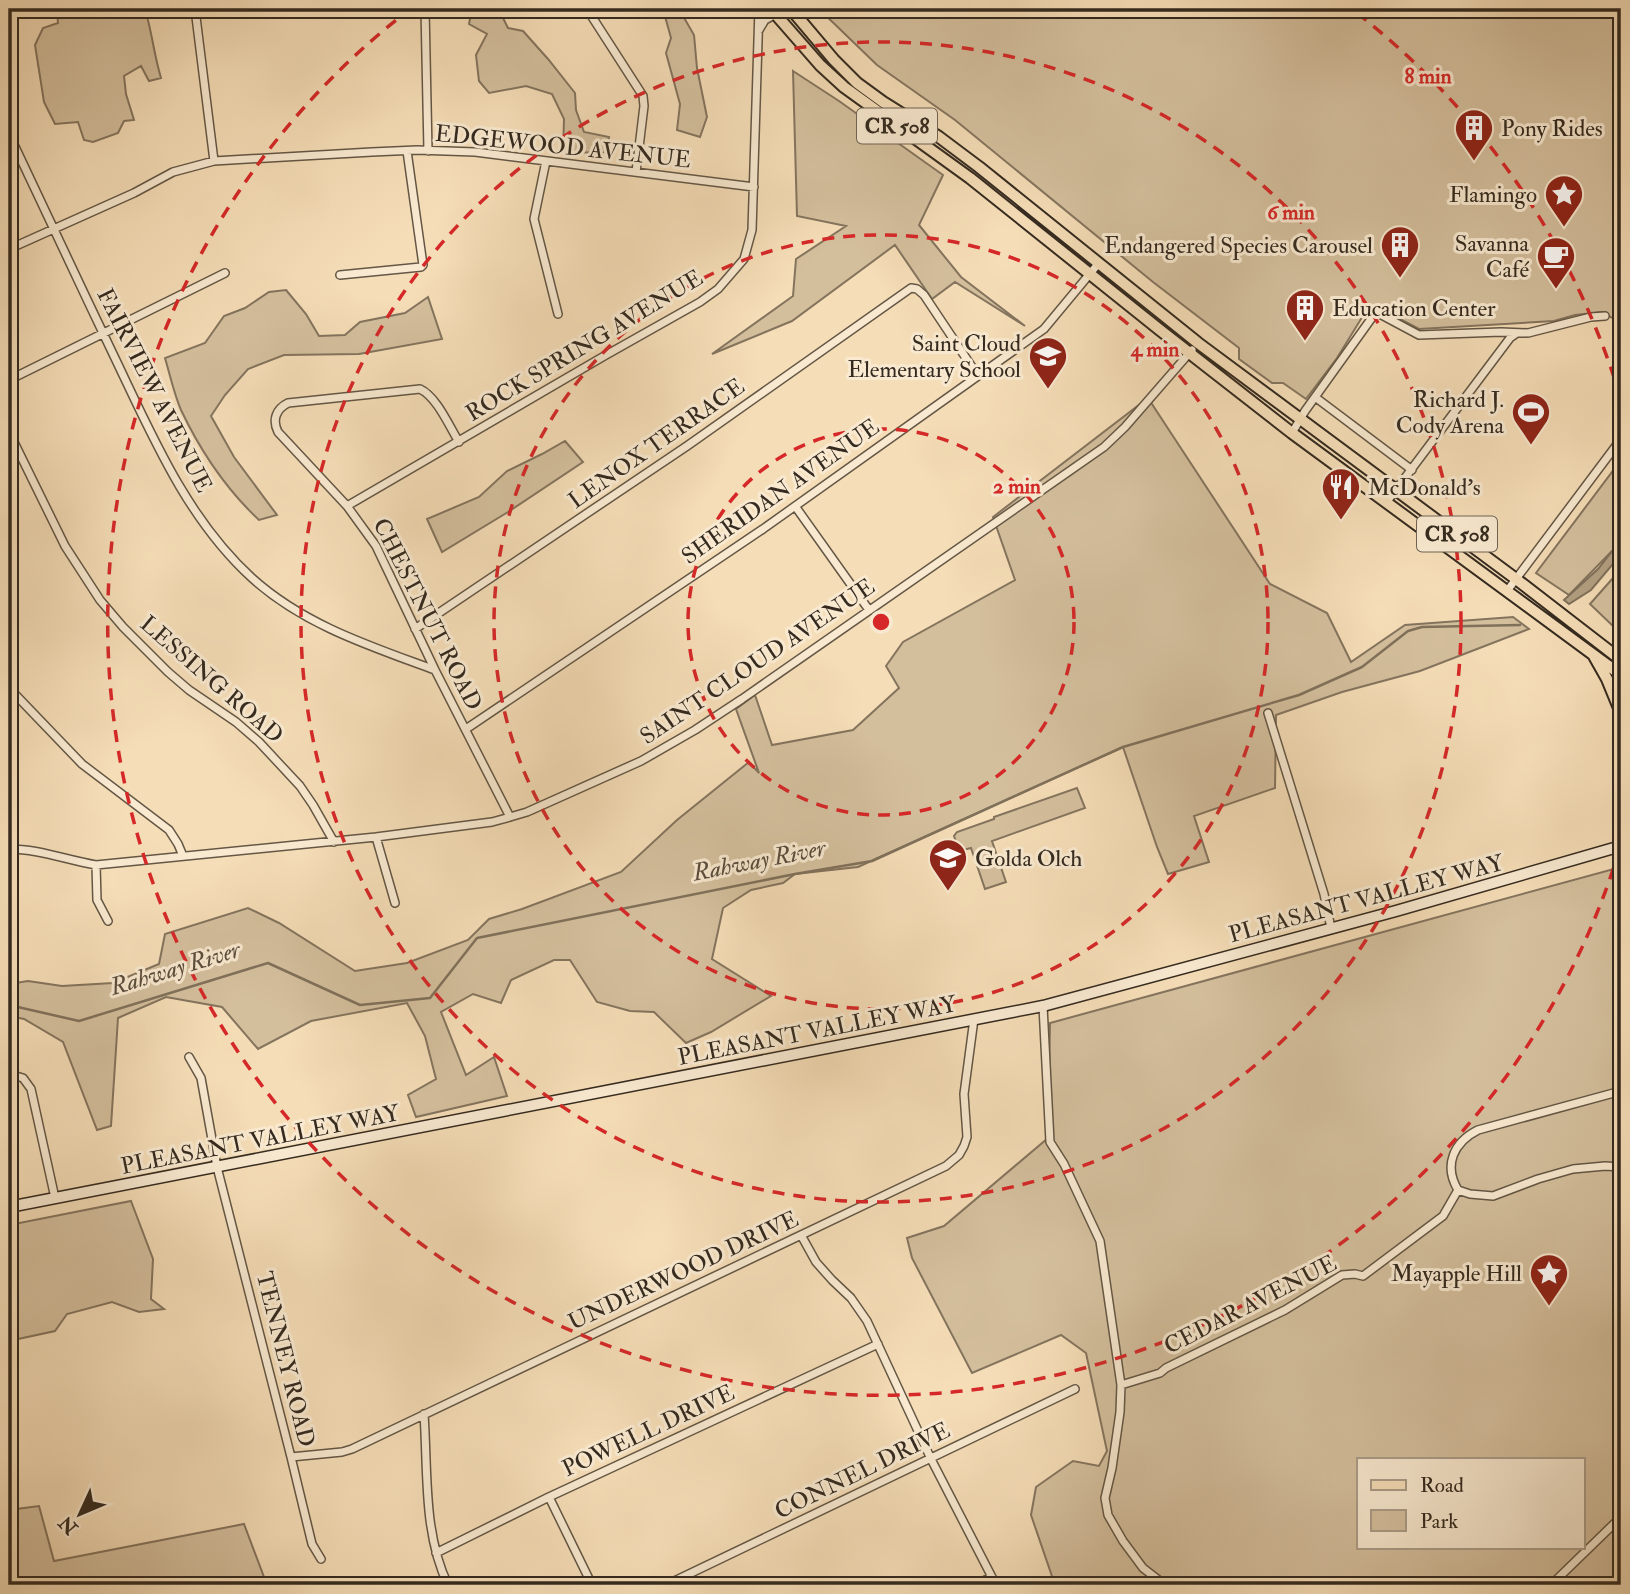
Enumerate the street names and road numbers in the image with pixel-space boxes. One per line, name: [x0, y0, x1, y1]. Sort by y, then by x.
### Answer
road number: CR 508: [857, 108, 937, 144]
street label: EDGEWOOD AVENUE: [434, 119, 692, 174]
street label: ROCK SPRING AVENUE: [460, 263, 708, 428]
street label: FAIRVIEW AVENUE: [90, 283, 219, 497]
street label: LENOX TERRACE: [563, 372, 750, 515]
street label: SHERIDAN AVENUE: [676, 412, 885, 571]
street label: CHESTNUT ROAD: [367, 513, 489, 715]
road number: CR 508: [1417, 516, 1497, 552]
street label: SAINT CLOUD AVENUE: [634, 572, 880, 751]
street label: LESSING ROAD: [134, 609, 289, 749]
street label: PLEASANT VALLEY WAY: [1226, 847, 1508, 949]
street label: PLEASANT VALLEY WAY: [675, 989, 960, 1072]
street label: PLEASANT VALLEY WAY: [118, 1098, 403, 1181]
street label: UNDERWOOD DRIVE: [563, 1204, 803, 1337]
street label: CEDAR AVENUE: [1159, 1248, 1342, 1361]
street label: TENNEY ROAD: [250, 1268, 321, 1450]
street label: POWELL DRIVE: [558, 1378, 739, 1483]
street label: CONNEL DRIVE: [770, 1415, 955, 1525]

